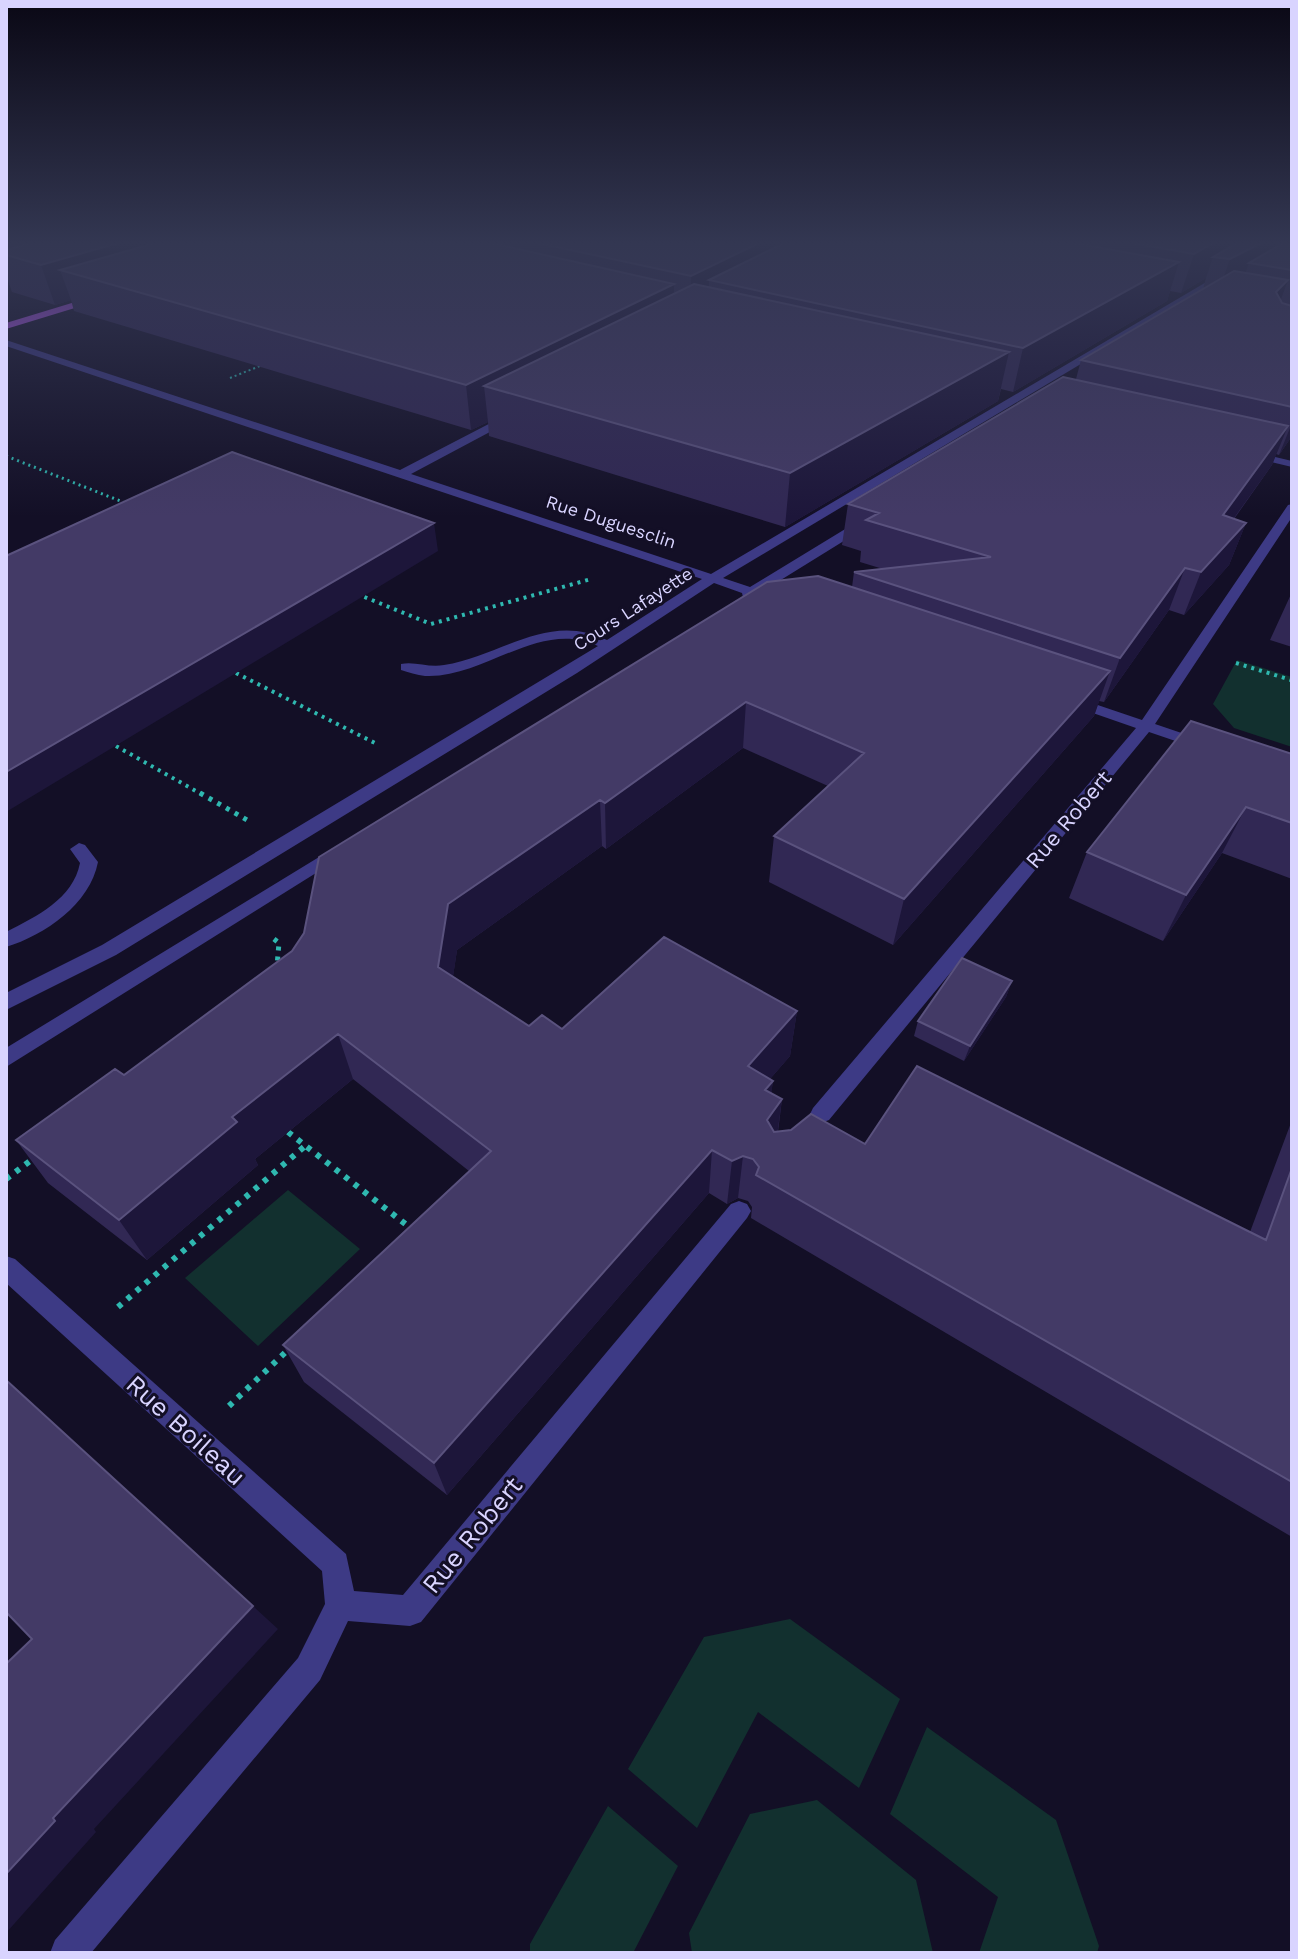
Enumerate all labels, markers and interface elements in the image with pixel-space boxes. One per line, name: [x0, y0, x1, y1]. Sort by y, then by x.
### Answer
street label: Rue Duguesclin: [543, 491, 679, 552]
street label: Cours Lafayette: [569, 562, 696, 655]
street label: Rue Robert: [1020, 765, 1116, 873]
street label: Rue Boileau: [120, 1369, 252, 1491]
street label: Rue Robert: [416, 1471, 528, 1599]

